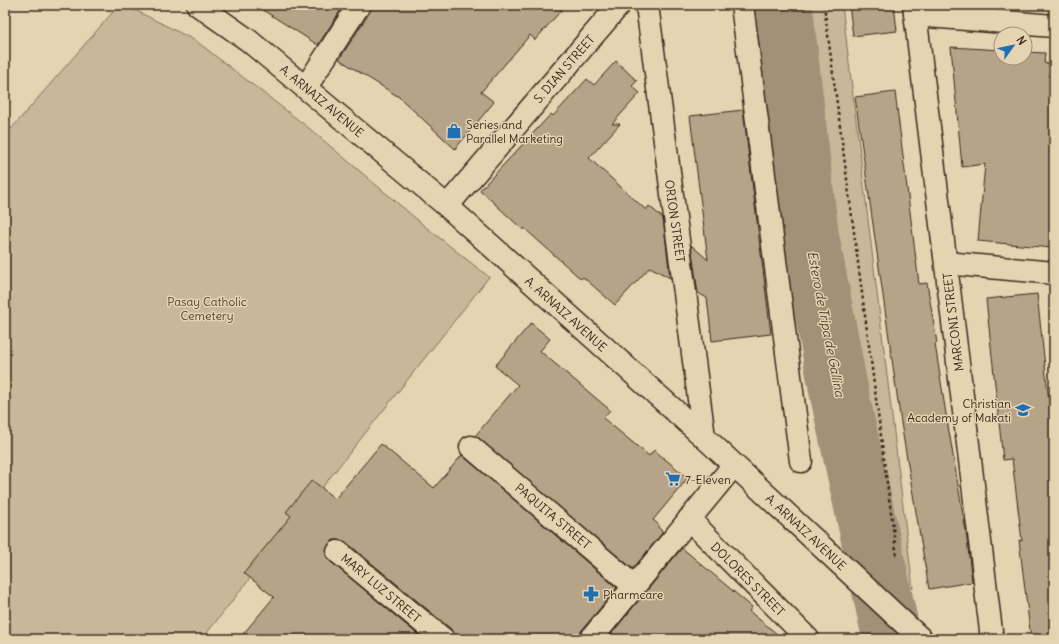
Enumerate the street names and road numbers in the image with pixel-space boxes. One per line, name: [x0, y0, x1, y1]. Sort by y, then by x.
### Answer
street label: S. DIAN STREET: [530, 32, 598, 106]
street label: A. ARNAIZ AVENUE: [277, 62, 367, 140]
street label: ORION STREET: [662, 179, 688, 263]
street label: MARCONI STREET: [940, 272, 966, 372]
street label: A. ARNAIZ AVENUE: [522, 273, 610, 355]
street label: PAQUITA STREET: [512, 480, 594, 552]
street label: A. ARNAIZ AVENUE: [763, 491, 849, 573]
street label: DOLORES STREET: [708, 539, 788, 619]
street label: MARY LUZ STREET: [338, 550, 424, 626]

